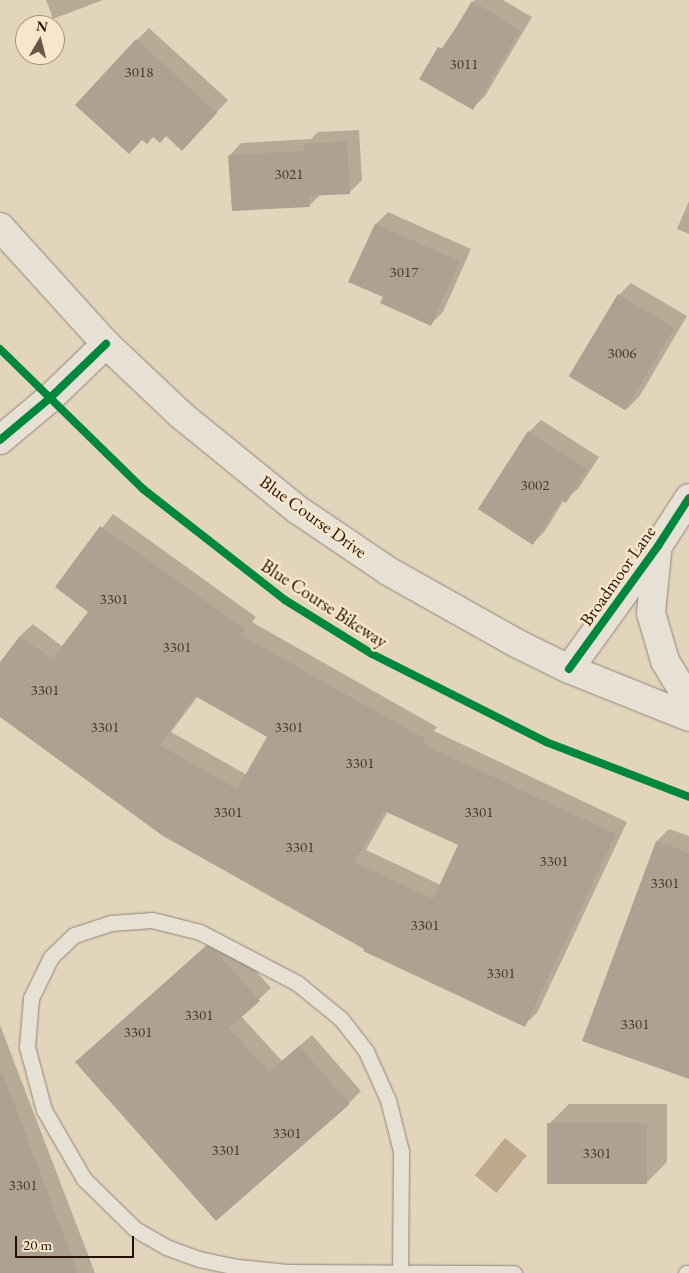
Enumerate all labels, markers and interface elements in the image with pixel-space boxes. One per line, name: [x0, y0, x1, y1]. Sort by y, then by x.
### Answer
north arrow: [15, 15, 65, 65]
text: N: [35, 16, 49, 36]
house number: 3011: [450, 55, 478, 73]
house number: 3018: [125, 63, 153, 81]
house number: 3021: [275, 165, 303, 183]
house number: 3017: [390, 263, 418, 281]
house number: 3006: [608, 344, 636, 362]
street label: Blue Course Drive: [255, 471, 371, 563]
house number: 3002: [521, 476, 549, 494]
street label: Broadmoor Lane: [576, 522, 660, 630]
street label: Blue Course Bikeway: [257, 555, 391, 653]
house number: 3301: [100, 590, 128, 608]
house number: 3301: [163, 638, 191, 656]
house number: 3301: [31, 681, 59, 699]
house number: 3301: [91, 718, 119, 736]
house number: 3301: [275, 718, 303, 736]
house number: 3301: [346, 754, 374, 772]
house number: 3301: [214, 803, 242, 821]
house number: 3301: [465, 803, 493, 821]
house number: 3301: [286, 838, 314, 856]
house number: 3301: [540, 852, 568, 870]
house number: 3301: [651, 874, 679, 892]
house number: 3301: [411, 916, 439, 934]
house number: 3301: [487, 964, 515, 982]
house number: 3301: [185, 1006, 213, 1024]
house number: 3301: [621, 1015, 649, 1033]
house number: 3301: [124, 1023, 152, 1041]
house number: 3301: [273, 1124, 301, 1142]
house number: 3301: [212, 1141, 240, 1159]
house number: 3301: [583, 1144, 611, 1162]
house number: 3301: [9, 1176, 37, 1194]
scale bar: [18, 1226, 136, 1258]
text: 20 m: [23, 1235, 52, 1254]

